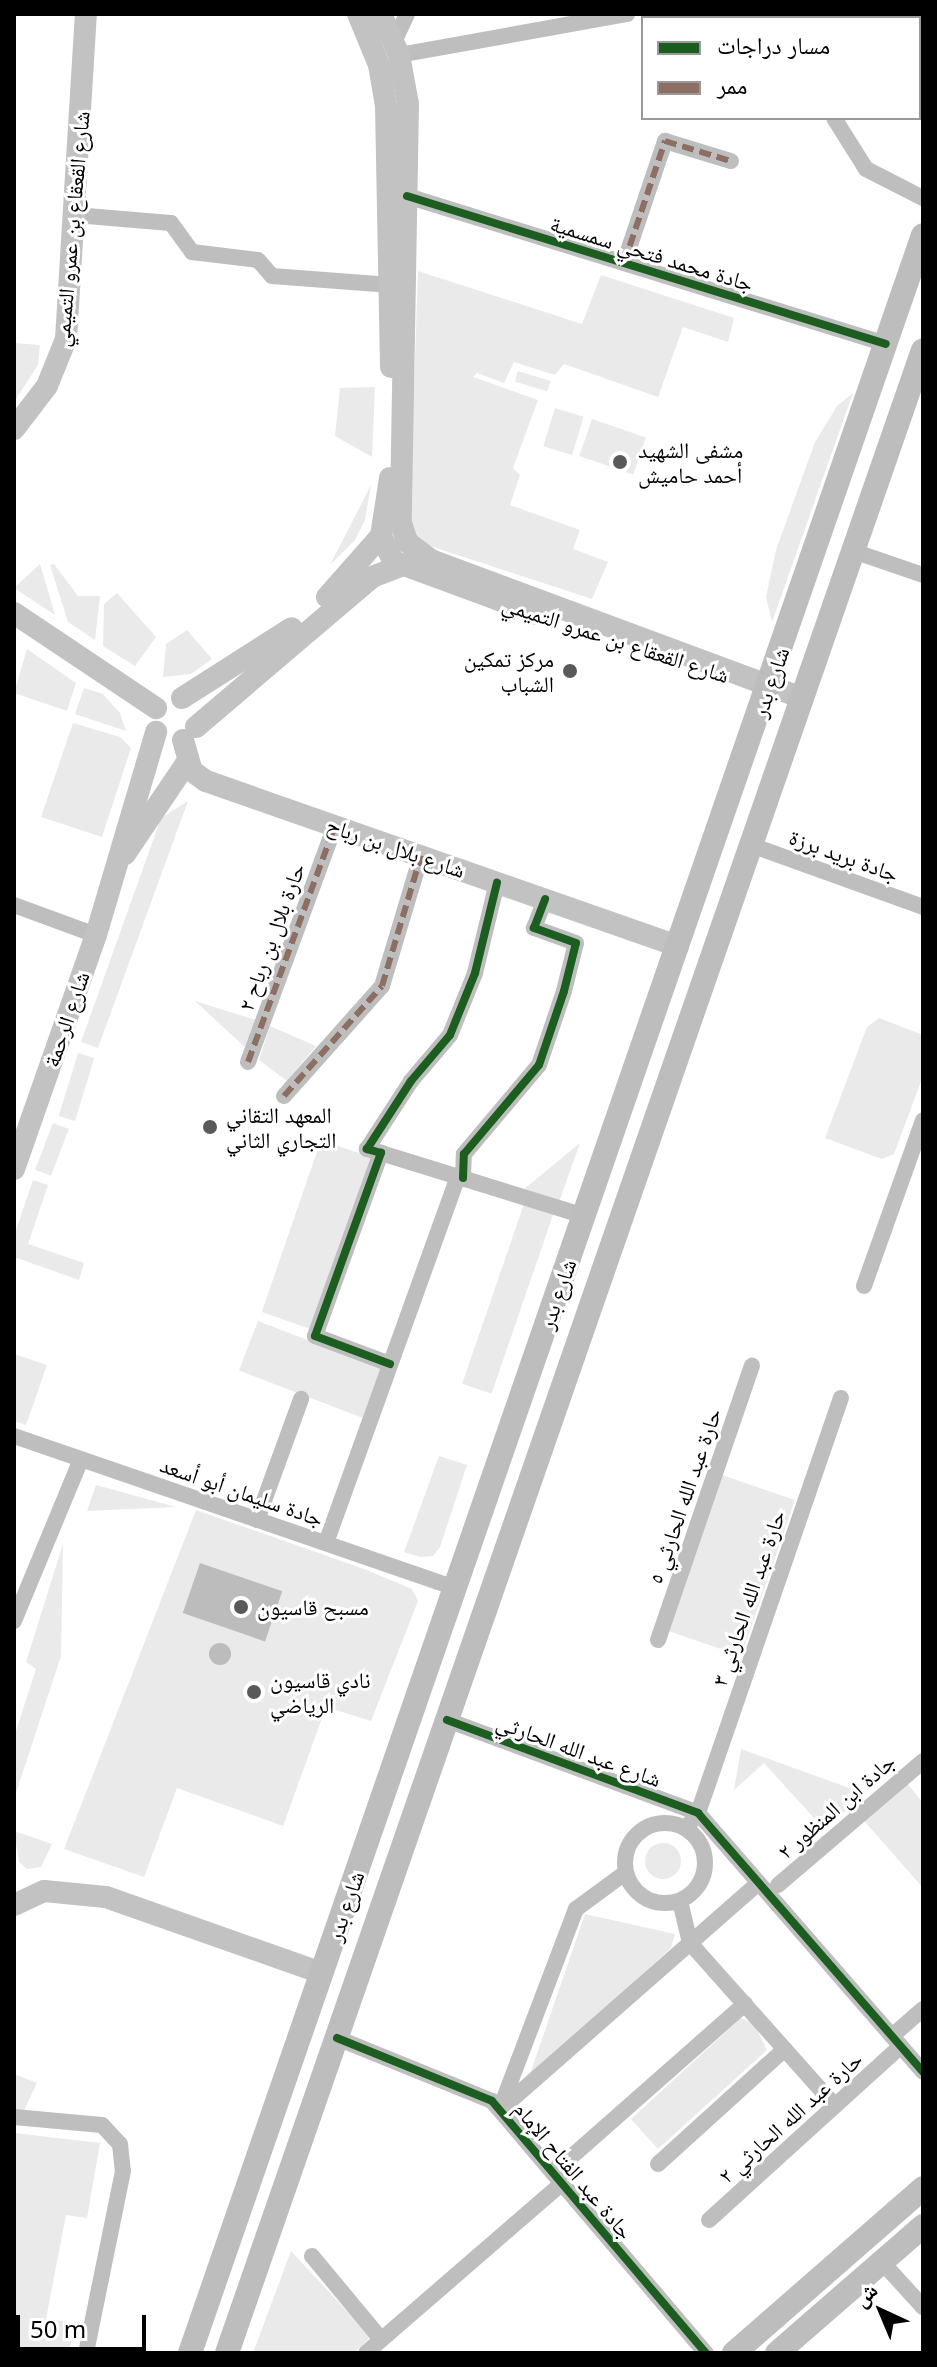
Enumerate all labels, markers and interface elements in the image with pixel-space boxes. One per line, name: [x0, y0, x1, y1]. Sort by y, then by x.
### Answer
legend: [641, 16, 921, 120]
text: مسار دراجات: [717, 28, 830, 61]
text: ممر: [717, 68, 748, 101]
street label: شارع القعقاع بن عمرو التميمي: [48, 110, 94, 348]
street label: جادة محمد فتحي سمسمية: [547, 210, 757, 296]
place label: مشفى الشهيد أحمد حاميش: [638, 436, 743, 488]
marker: مشفى الشهيد أحمد حاميش: [609, 451, 631, 473]
street label: شارع القعقاع بن عمرو التميمي: [499, 590, 733, 688]
street label: شارع بدر: [746, 643, 794, 721]
place label: مركز تمكين الشباب: [464, 645, 554, 696]
marker: مركز تمكين الشباب: [561, 662, 579, 680]
street label: شارع بلال بن رباح: [323, 811, 469, 883]
street label: جادة بريد برزة: [786, 823, 902, 887]
street label: حارة بلال بن رباح ٢: [232, 859, 310, 1015]
street label: شارع الرحمة: [37, 968, 95, 1070]
place label: المعهد التقاني التجاري الثاني: [226, 1101, 336, 1152]
marker: المعهد التقاني التجاري الثاني: [201, 1118, 219, 1136]
street label: شارع بدر: [533, 1255, 581, 1333]
street label: حارة عبد الله الحارثي ٥: [642, 1405, 726, 1587]
street label: جادة سليمان أبو أسعد: [157, 1451, 327, 1531]
street label: حارة عبد الله الحارثي ٣: [706, 1507, 790, 1689]
place label: مسبح قاسيون: [257, 1594, 369, 1620]
marker: مسبح قاسيون: [232, 1598, 250, 1616]
place label: نادي قاسيون الرياضي: [270, 1666, 370, 1718]
marker: نادي قاسيون الرياضي: [245, 1683, 263, 1701]
street label: شارع عبد الله الحارثي: [493, 1708, 665, 1792]
street label: جادة ابن المنظور ٢: [772, 1748, 900, 1864]
street label: شارع بدر: [321, 1867, 369, 1945]
street label: حارة عبد الله الحارثي ٢: [713, 2046, 867, 2188]
street label: جادة عبد الفتاح الإمام: [509, 2096, 639, 2244]
north arrow: [841, 2271, 921, 2351]
text: ش: [846, 2275, 883, 2313]
scale bar: [20, 2299, 150, 2349]
text: 50 m: [30, 2312, 86, 2345]

